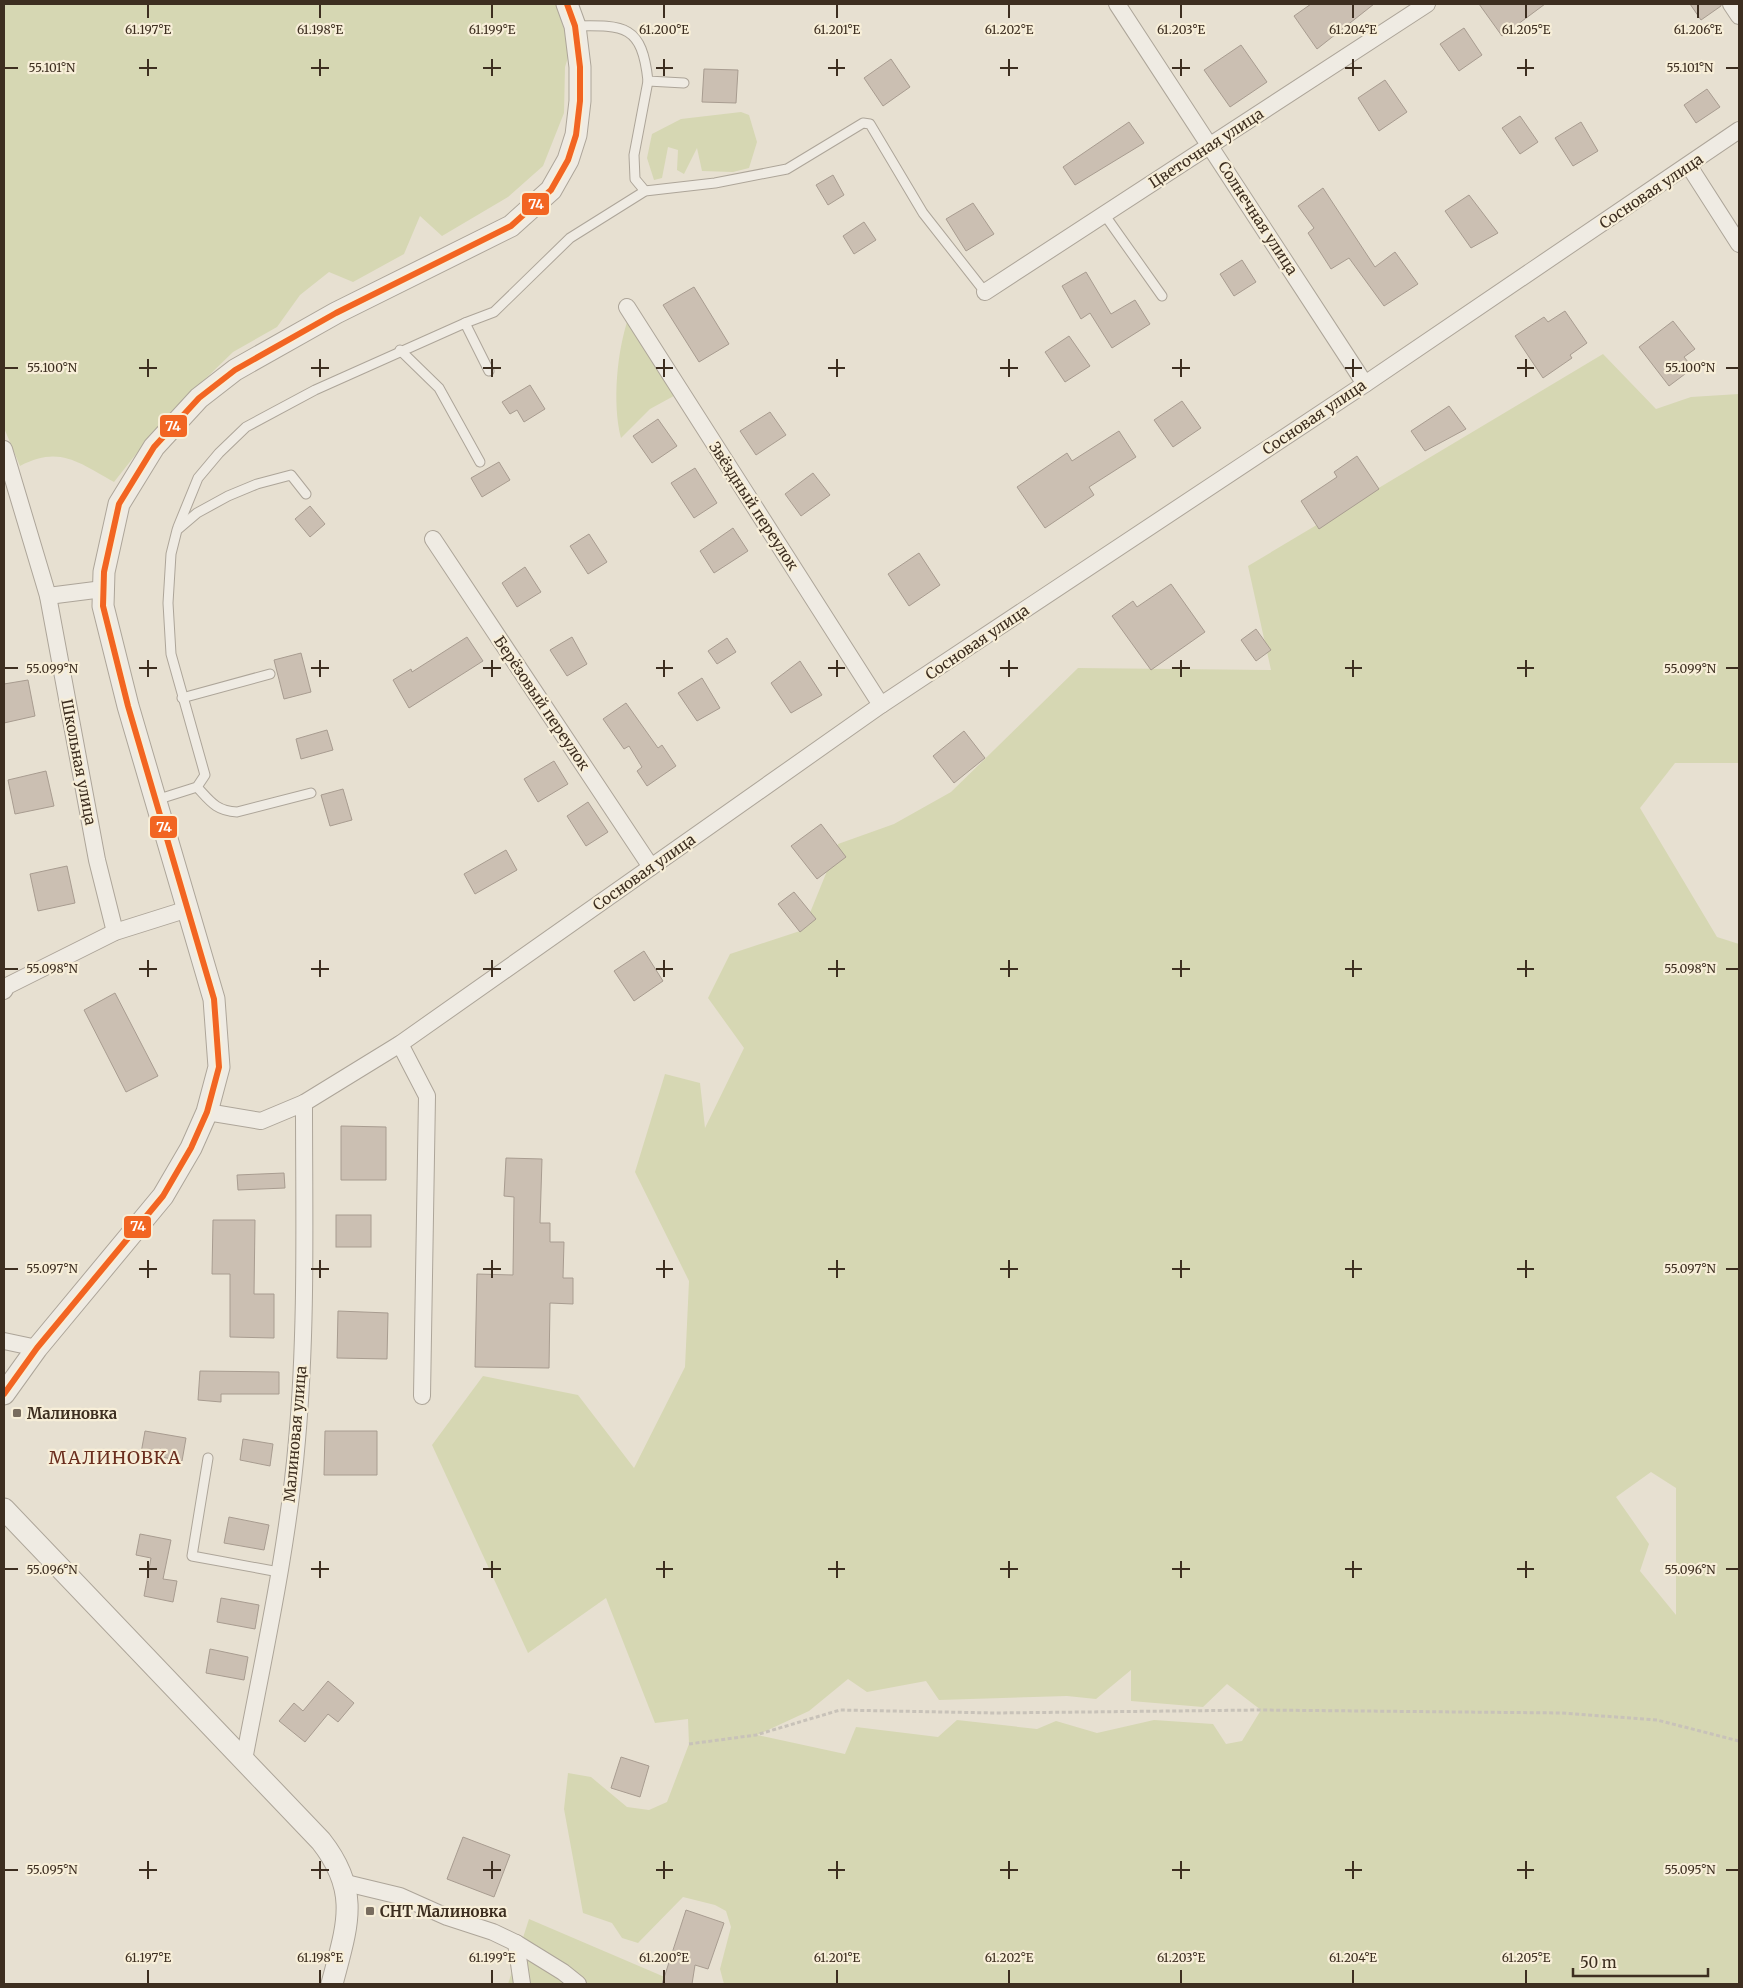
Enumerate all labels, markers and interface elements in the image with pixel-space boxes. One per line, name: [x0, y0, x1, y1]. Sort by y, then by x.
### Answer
text: 61.197°E: [125, 22, 171, 37]
text: 61.198°E: [297, 22, 343, 37]
text: 61.199°E: [469, 22, 516, 37]
text: 61.200°E: [639, 22, 689, 37]
text: 61.201°E: [814, 22, 861, 37]
text: 61.202°E: [985, 22, 1034, 37]
text: 61.203°E: [1157, 22, 1205, 37]
text: 61.204°E: [1329, 22, 1377, 37]
text: 61.205°E: [1502, 22, 1551, 37]
text: 61.206°E: [1674, 22, 1723, 37]
text: 55.101°N: [29, 60, 76, 75]
text: 55.101°N: [1667, 60, 1714, 75]
street label: Цветочная улица: [1145, 104, 1267, 192]
street label: Сосновая улица: [1596, 149, 1706, 233]
street label: Солнечная улица: [1214, 158, 1302, 278]
line badge: 74: [521, 192, 550, 216]
text: 74: [528, 195, 544, 213]
text: 55.100°N: [27, 360, 78, 375]
text: 55.100°N: [1665, 360, 1716, 375]
street label: Сосновая улица: [1259, 375, 1369, 459]
line badge: 74: [159, 414, 188, 438]
text: 74: [165, 417, 181, 435]
street label: Звёздный переулок: [705, 438, 803, 574]
street label: Сосновая улица: [922, 600, 1032, 684]
street label: Берёзовый переулок: [490, 632, 594, 774]
text: 55.099°N: [26, 661, 79, 676]
text: 55.099°N: [1664, 661, 1717, 676]
street label: Школьная улица: [57, 697, 101, 827]
line badge: 74: [149, 815, 178, 839]
text: 74: [156, 818, 172, 836]
street label: Сосновая улица: [589, 830, 699, 914]
text: 55.098°N: [26, 961, 78, 976]
text: 55.098°N: [1664, 961, 1716, 976]
line badge: 74: [123, 1215, 152, 1239]
text: 74: [130, 1217, 146, 1235]
text: 55.097°N: [26, 1261, 78, 1276]
text: 55.097°N: [1664, 1261, 1716, 1276]
street label: Малиновая улица: [280, 1365, 310, 1503]
place label: Малиновка: [27, 1404, 118, 1423]
marker: Малиновка: [11, 1407, 23, 1419]
district label: МАЛИНОВКА: [49, 1446, 181, 1469]
text: 55.096°N: [26, 1562, 78, 1577]
text: 55.096°N: [1664, 1562, 1716, 1577]
text: 55.095°N: [26, 1862, 78, 1877]
text: 55.095°N: [1664, 1862, 1716, 1877]
place label: СНТ Малиновка: [380, 1902, 507, 1921]
marker: СНТ Малиновка: [364, 1905, 376, 1917]
scale bar: [1573, 1946, 1708, 1978]
text: 61.197°E: [125, 1950, 171, 1965]
text: 61.198°E: [297, 1950, 343, 1965]
text: 61.199°E: [469, 1950, 516, 1965]
text: 61.200°E: [639, 1950, 689, 1965]
text: 61.201°E: [814, 1950, 861, 1965]
text: 61.202°E: [985, 1950, 1034, 1965]
text: 61.203°E: [1157, 1950, 1205, 1965]
text: 61.204°E: [1329, 1950, 1377, 1965]
text: 61.205°E: [1502, 1950, 1551, 1965]
text: 50 m: [1580, 1953, 1617, 1972]

